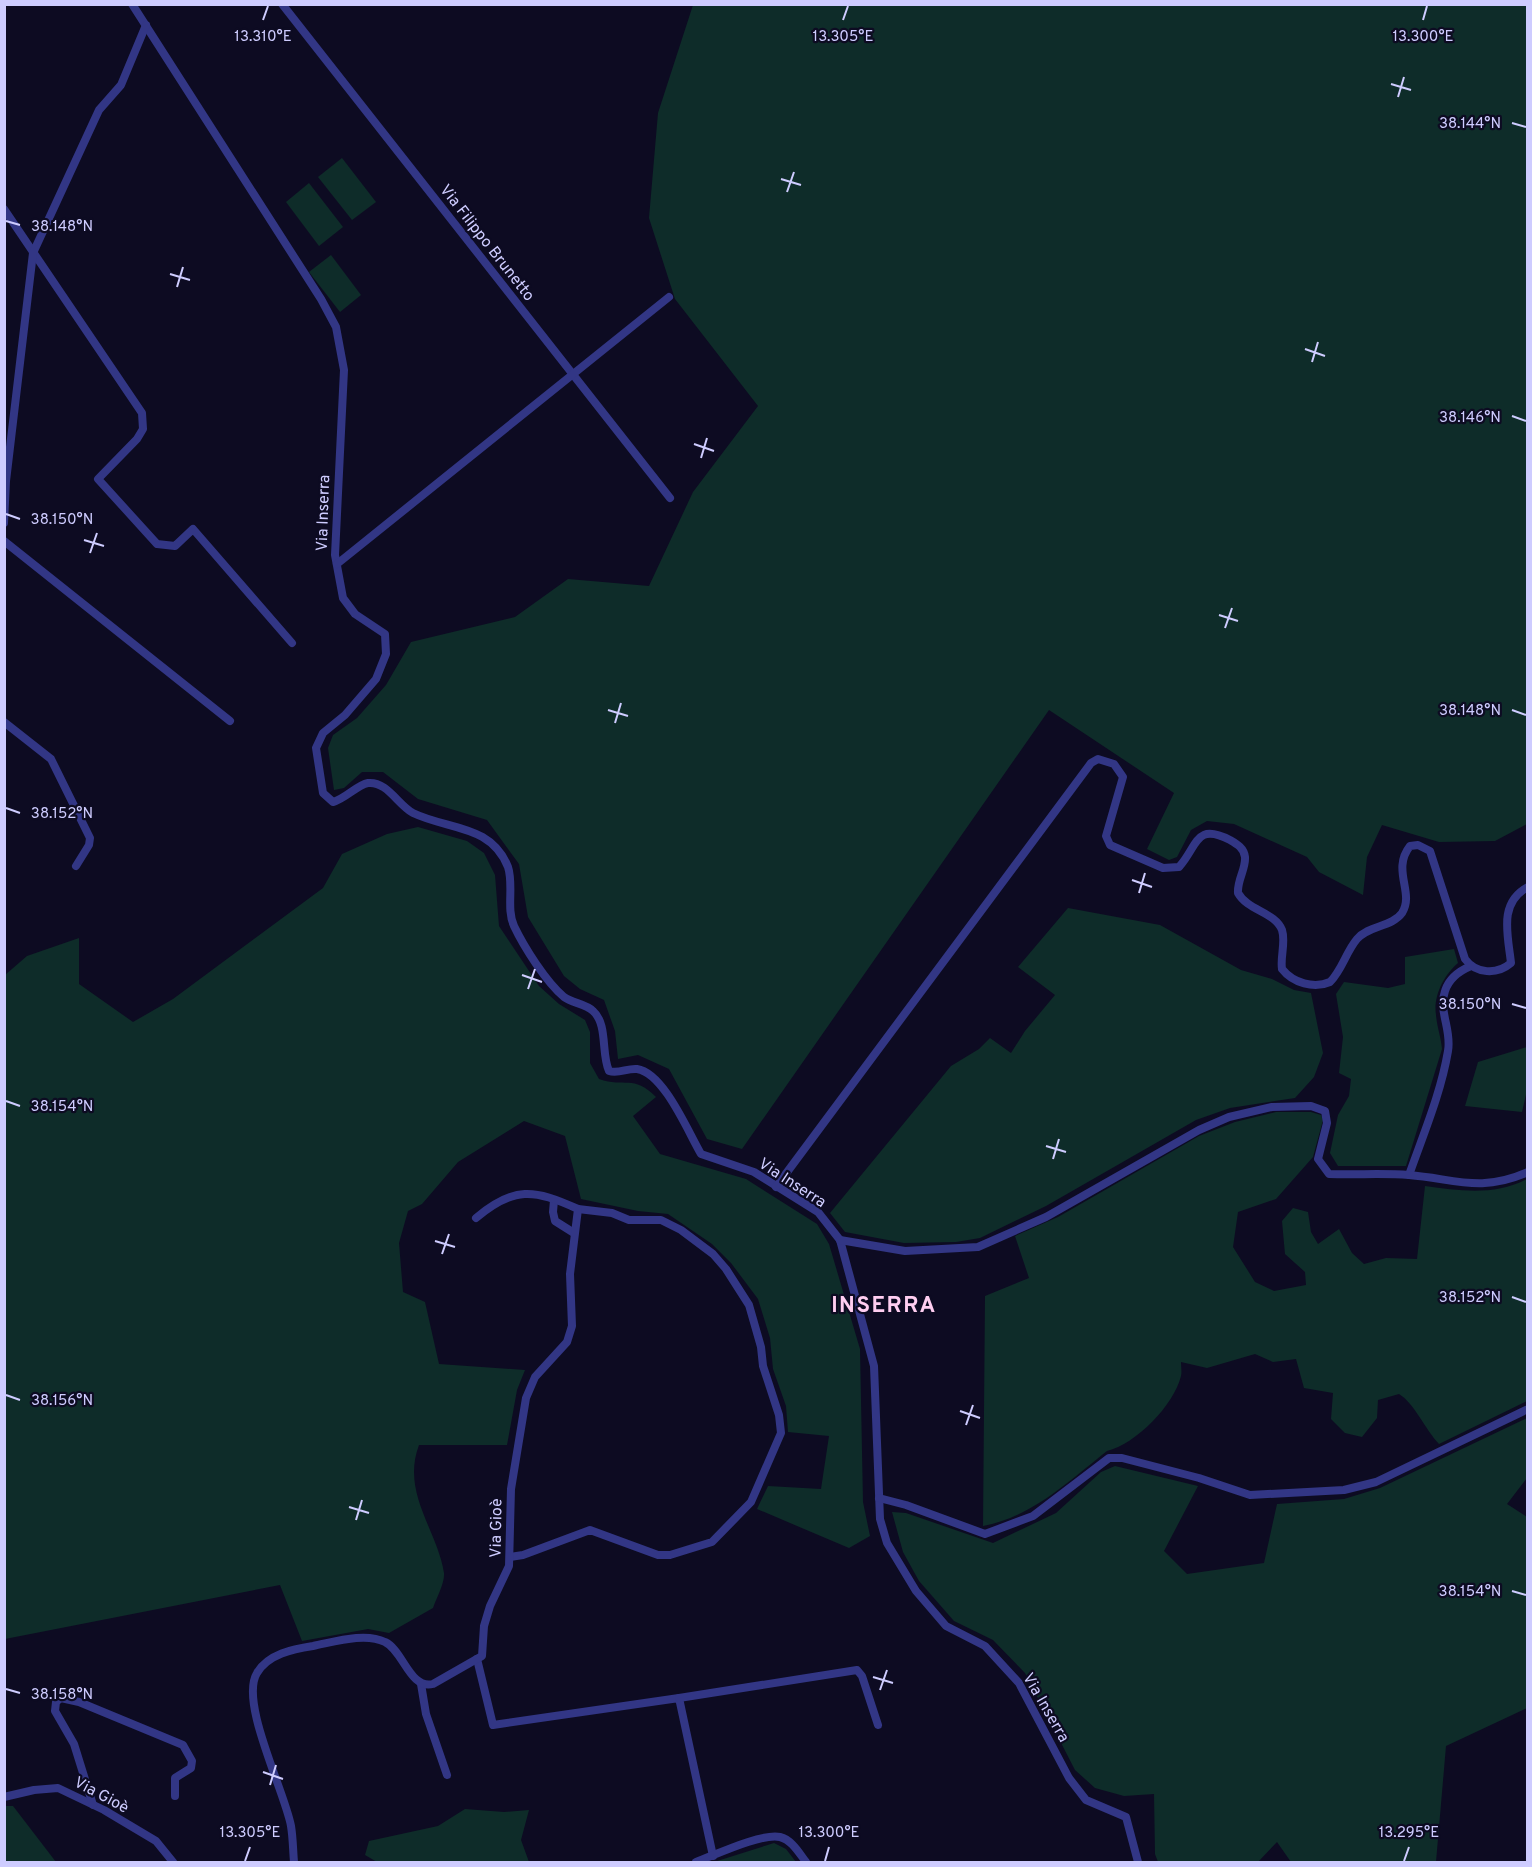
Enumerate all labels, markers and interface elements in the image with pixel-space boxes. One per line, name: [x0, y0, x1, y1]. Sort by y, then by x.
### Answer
text: 13.310°E: [234, 28, 292, 47]
text: 13.305°E: [813, 28, 873, 47]
text: 13.300°E: [1392, 28, 1454, 47]
text: 38.144°N: [1439, 115, 1501, 134]
street label: Via Filippo Brunetto: [435, 181, 538, 306]
text: 38.148°N: [31, 218, 93, 237]
text: 38.146°N: [1439, 409, 1501, 428]
street label: Via Inserra: [313, 474, 335, 552]
text: 38.150°N: [31, 511, 93, 530]
text: 38.148°N: [1439, 702, 1501, 721]
text: 38.152°N: [31, 805, 93, 824]
text: 38.150°N: [1439, 996, 1501, 1015]
text: 38.154°N: [31, 1098, 93, 1117]
street label: Via Inserra: [754, 1154, 830, 1213]
text: 38.152°N: [1439, 1289, 1501, 1308]
district label: INSERRA: [831, 1293, 937, 1320]
text: 38.156°N: [31, 1392, 93, 1411]
street label: Via Gioè: [486, 1498, 508, 1558]
text: 38.154°N: [1439, 1583, 1501, 1602]
street label: Via Inserra: [1017, 1670, 1073, 1746]
text: 38.158°N: [31, 1686, 93, 1705]
street label: Via Gioè: [70, 1773, 132, 1819]
text: 13.305°E: [220, 1824, 280, 1843]
text: 13.300°E: [798, 1824, 860, 1843]
text: 13.295°E: [1379, 1824, 1439, 1843]

